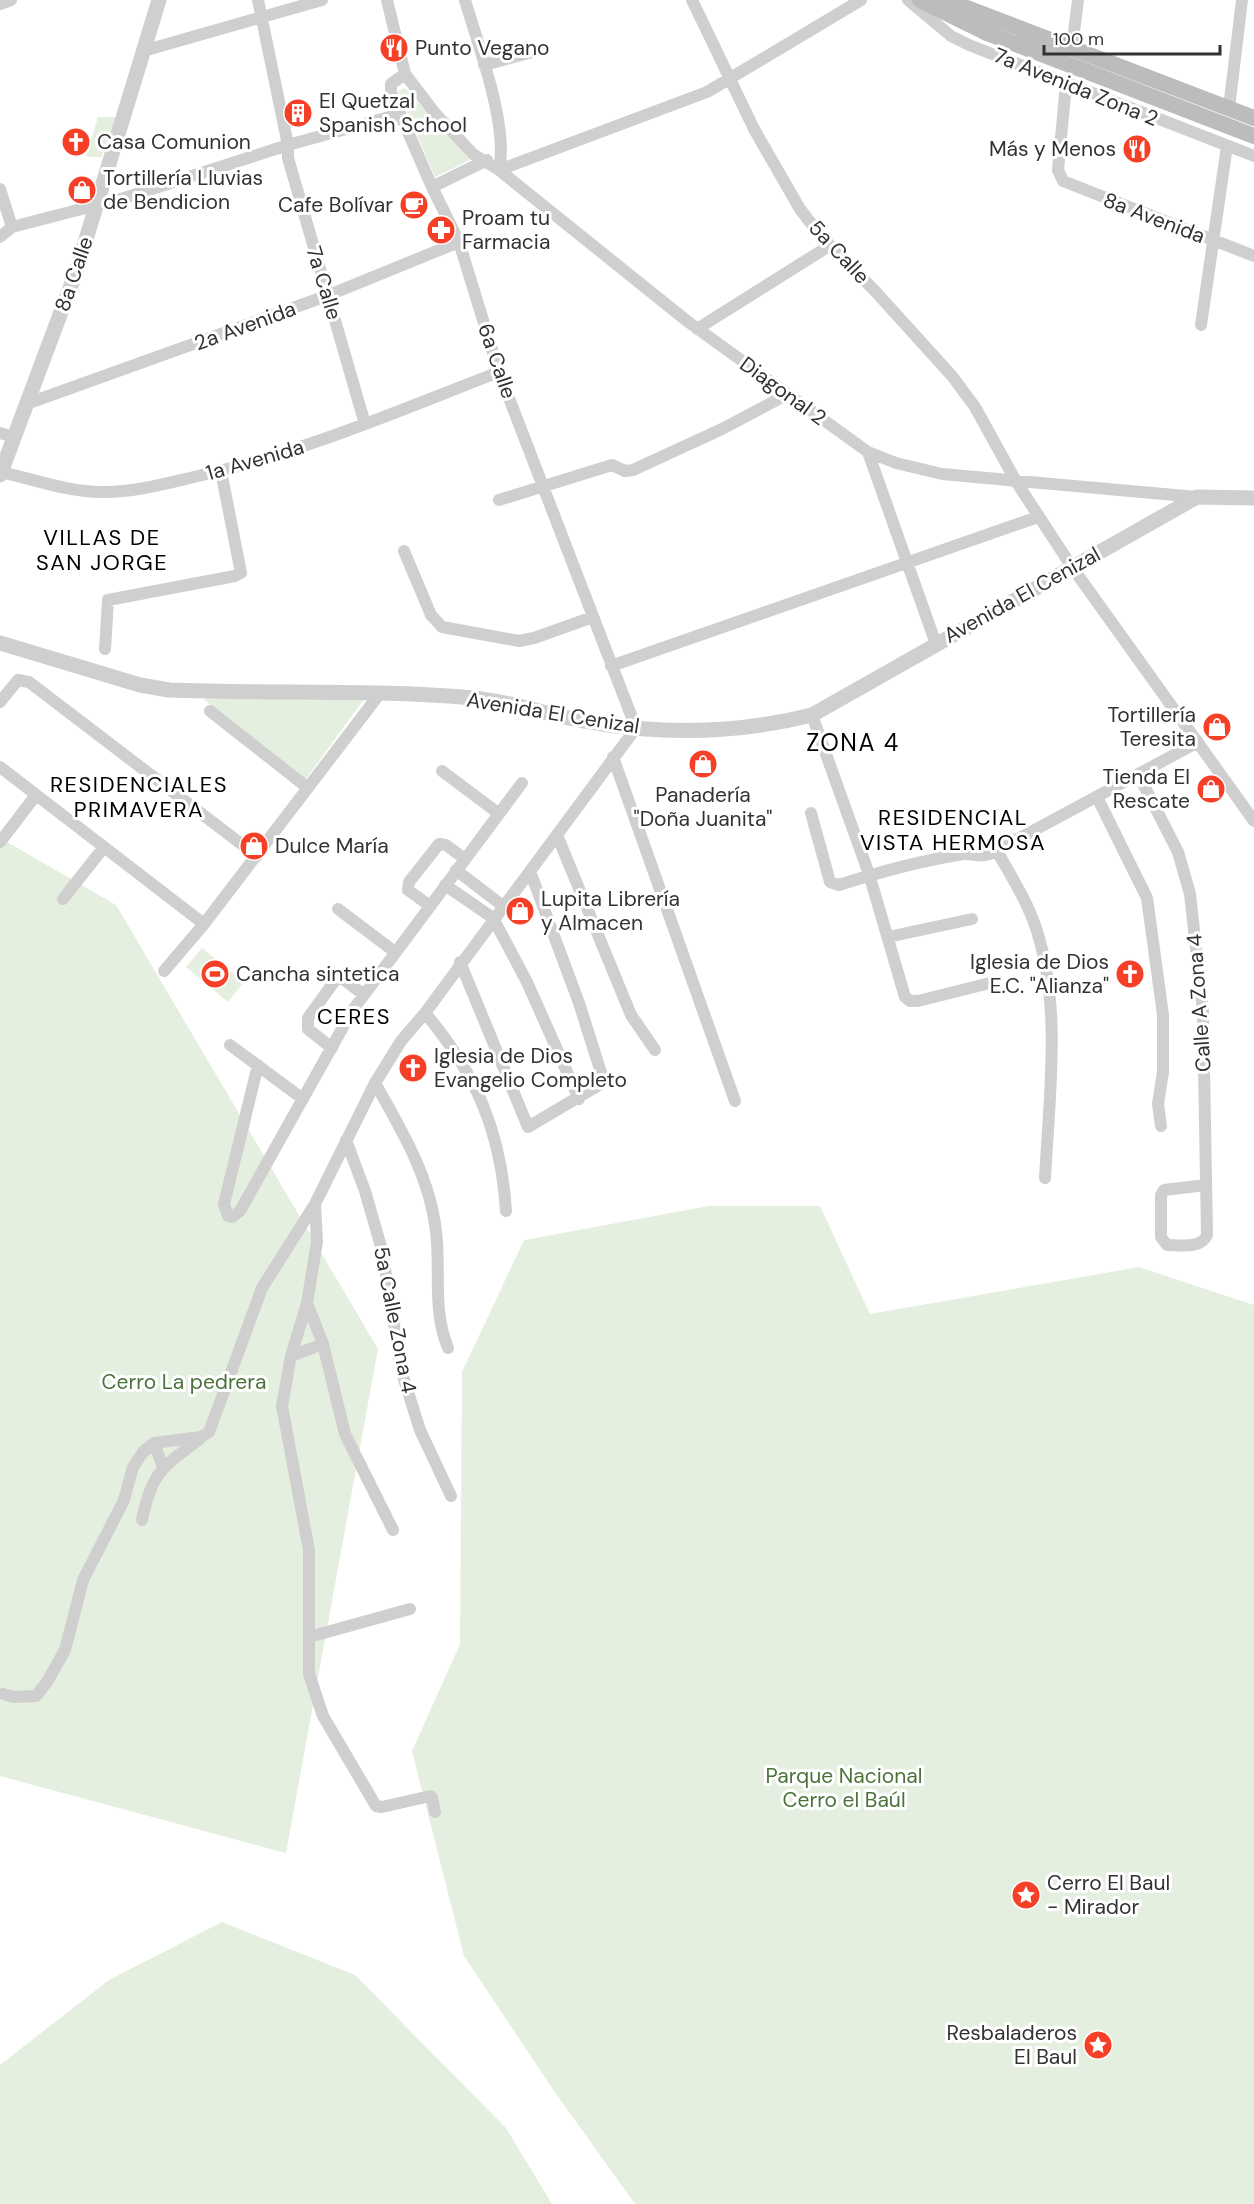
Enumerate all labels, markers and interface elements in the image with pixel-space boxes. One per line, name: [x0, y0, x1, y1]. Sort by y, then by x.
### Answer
scale bar: [1044, 18, 1220, 56]
text: 100 m: [1053, 27, 1104, 51]
restaurant icon: Punto Vegano: [378, 32, 410, 64]
place label: Punto Vegano: [415, 34, 549, 62]
street label: 7a Avenida Zona 2: [990, 41, 1162, 133]
place label: El Quetzal Spanish School: [319, 87, 467, 139]
building icon: El Quetzal Spanish School: [282, 97, 314, 129]
church icon: Casa Comunion: [60, 126, 92, 158]
place label: Casa Comunion: [97, 128, 251, 156]
restaurant icon: Más y Menos: [1121, 133, 1153, 165]
place label: Más y Menos: [989, 135, 1116, 163]
place label: Tortillería Lluvias de Bendicion: [103, 164, 263, 216]
shop icon: Tortillería Lluvias de Bendicion: [66, 174, 98, 206]
street label: 8a Avenida: [1099, 186, 1209, 250]
cafe icon: Cafe Bolívar: [398, 189, 430, 221]
place label: Cafe Bolívar: [278, 191, 393, 219]
place label: Proam tu Farmacia: [462, 204, 550, 256]
pharmacy icon: Proam tu Farmacia: [425, 214, 457, 246]
street label: 5a Calle: [802, 214, 876, 290]
street label: 8a Calle: [48, 233, 100, 315]
street label: 7a Calle: [300, 243, 348, 323]
street label: 2a Avenida: [190, 295, 300, 357]
street label: 6a Calle: [471, 320, 523, 402]
street label: Diagonal 2: [734, 350, 832, 432]
street label: 1a Avenida: [203, 433, 307, 487]
district label: VILLAS DE SAN JORGE: [36, 523, 168, 577]
street label: Avenida El Cenizal: [939, 540, 1105, 650]
street label: Avenida El Cenizal: [465, 686, 641, 740]
place label: Tortillería Teresita: [1107, 701, 1196, 753]
shop icon: Tortillería Teresita: [1201, 711, 1233, 743]
district label: ZONA 4: [806, 727, 900, 758]
shop icon: Panadería "Doña Juanita": [687, 748, 719, 780]
place label: Tienda El Rescate: [1102, 763, 1190, 815]
district label: RESIDENCIALES PRIMAVERA: [50, 770, 228, 824]
shop icon: Tienda El Rescate: [1195, 773, 1227, 805]
place label: Panadería "Doña Juanita": [634, 781, 772, 833]
district label: RESIDENCIAL VISTA HERMOSA: [860, 803, 1046, 857]
shop icon: Dulce María: [238, 830, 270, 862]
place label: Dulce María: [275, 832, 389, 860]
place label: Lupita Librería y Almacen: [541, 885, 680, 937]
shop icon: Lupita Librería y Almacen: [504, 895, 536, 927]
street label: Calle A Zona 4: [1180, 933, 1218, 1073]
place label: Iglesia de Dios E.C. "Alianza": [970, 948, 1109, 1000]
sports icon: Cancha sintetica: [199, 958, 231, 990]
church icon: Iglesia de Dios E.C. "Alianza": [1114, 958, 1146, 990]
place label: Cancha sintetica: [236, 960, 399, 988]
district label: CERES: [317, 1002, 391, 1031]
place label: Iglesia de Dios Evangelio Completo: [434, 1042, 627, 1094]
church icon: Iglesia de Dios Evangelio Completo: [397, 1052, 429, 1084]
street label: 5a Calle Zona 4: [367, 1244, 423, 1396]
park label: Cerro La pedrera: [102, 1368, 266, 1396]
park label: Parque Nacional Cerro el Baúl: [766, 1762, 922, 1814]
place label: Cerro El Baul - Mirador: [1047, 1869, 1170, 1921]
place icon: Cerro El Baul - Mirador: [1010, 1879, 1042, 1911]
place label: Resbaladeros El Baul: [947, 2019, 1077, 2071]
place icon: Resbaladeros El Baul: [1082, 2029, 1114, 2061]

